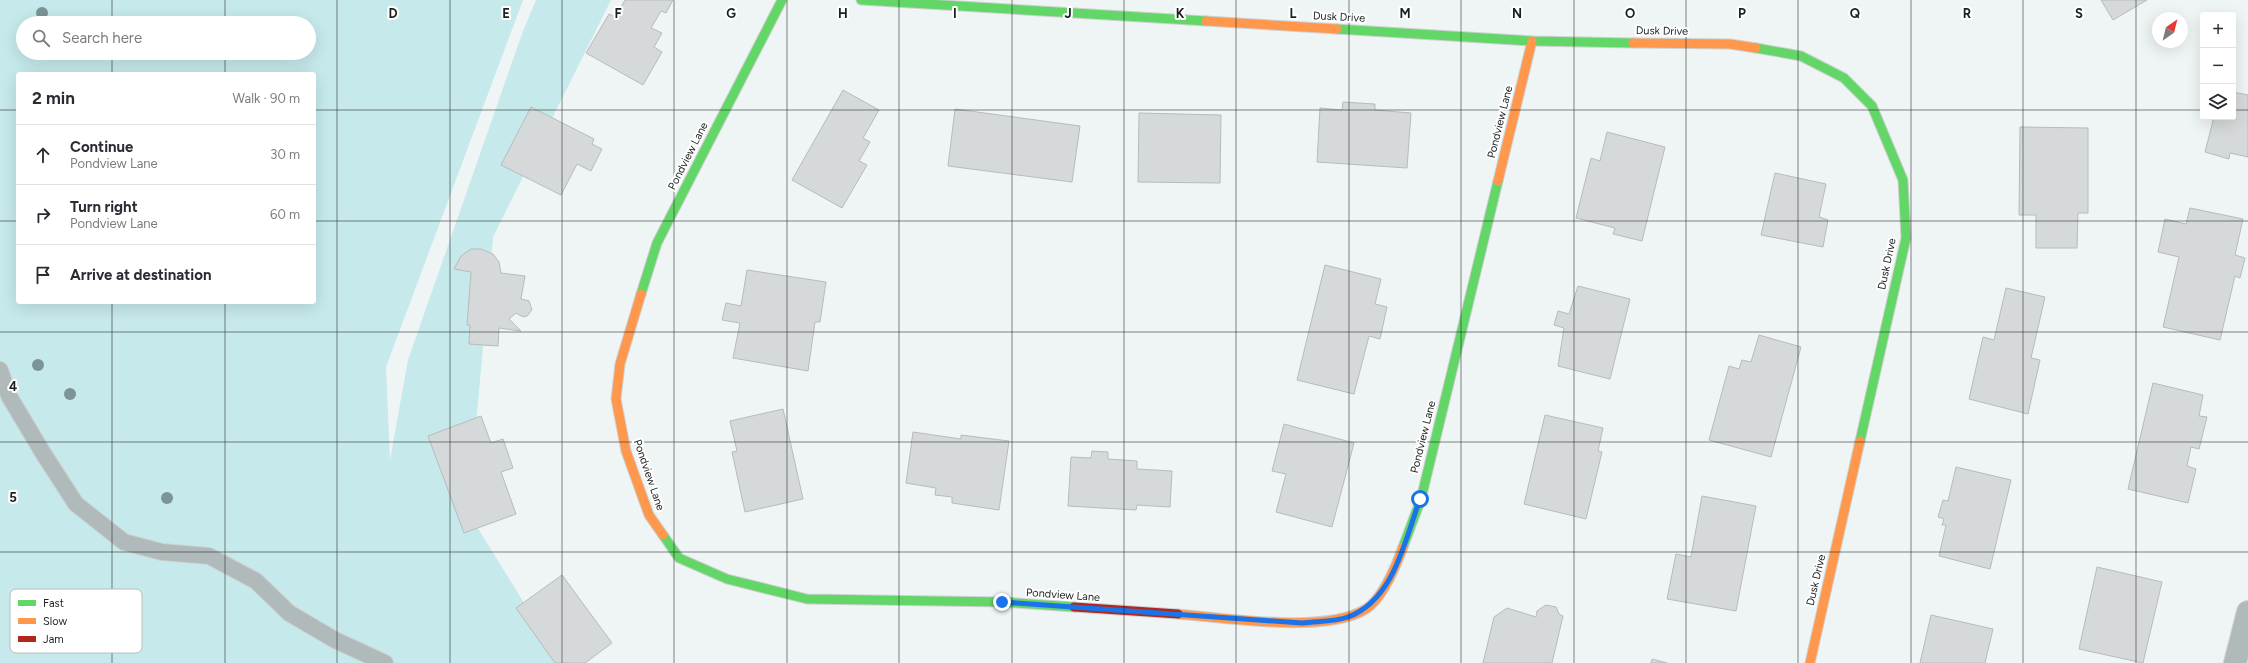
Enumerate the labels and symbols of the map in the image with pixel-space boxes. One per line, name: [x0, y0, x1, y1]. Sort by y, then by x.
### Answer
text: D: [388, 6, 398, 21]
text: E: [502, 6, 510, 21]
text: F: [614, 6, 622, 21]
text: G: [726, 6, 736, 21]
text: H: [838, 6, 848, 21]
text: I: [953, 6, 957, 21]
text: J: [1064, 6, 1072, 21]
text: K: [1176, 6, 1185, 21]
text: L: [1290, 6, 1297, 21]
text: M: [1399, 6, 1411, 21]
text: N: [1512, 6, 1522, 21]
text: O: [1625, 6, 1635, 21]
text: P: [1738, 6, 1746, 21]
text: Q: [1850, 6, 1860, 21]
text: R: [1963, 6, 1972, 21]
text: S: [2075, 6, 2083, 21]
street label: Dusk Drive: [1313, 9, 1365, 25]
north arrow: [2152, 12, 2188, 48]
street label: Dusk Drive: [1636, 24, 1688, 38]
street label: Pondview Lane: [1485, 84, 1515, 160]
street label: Pondview Lane: [665, 120, 711, 192]
street label: Dusk Drive: [1875, 237, 1899, 291]
text: 4: [9, 379, 17, 394]
street label: Pondview Lane: [1408, 399, 1438, 475]
street label: Pondview Lane: [631, 438, 667, 512]
text: 5: [9, 490, 17, 505]
route start: [1411, 490, 1429, 508]
street label: Dusk Drive: [1804, 553, 1828, 607]
street label: Pondview Lane: [1026, 586, 1100, 604]
legend: [10, 589, 142, 653]
route end: [993, 593, 1011, 611]
text: Fast: [43, 597, 64, 610]
text: Slow: [43, 615, 67, 628]
text: Jam: [43, 633, 64, 646]

